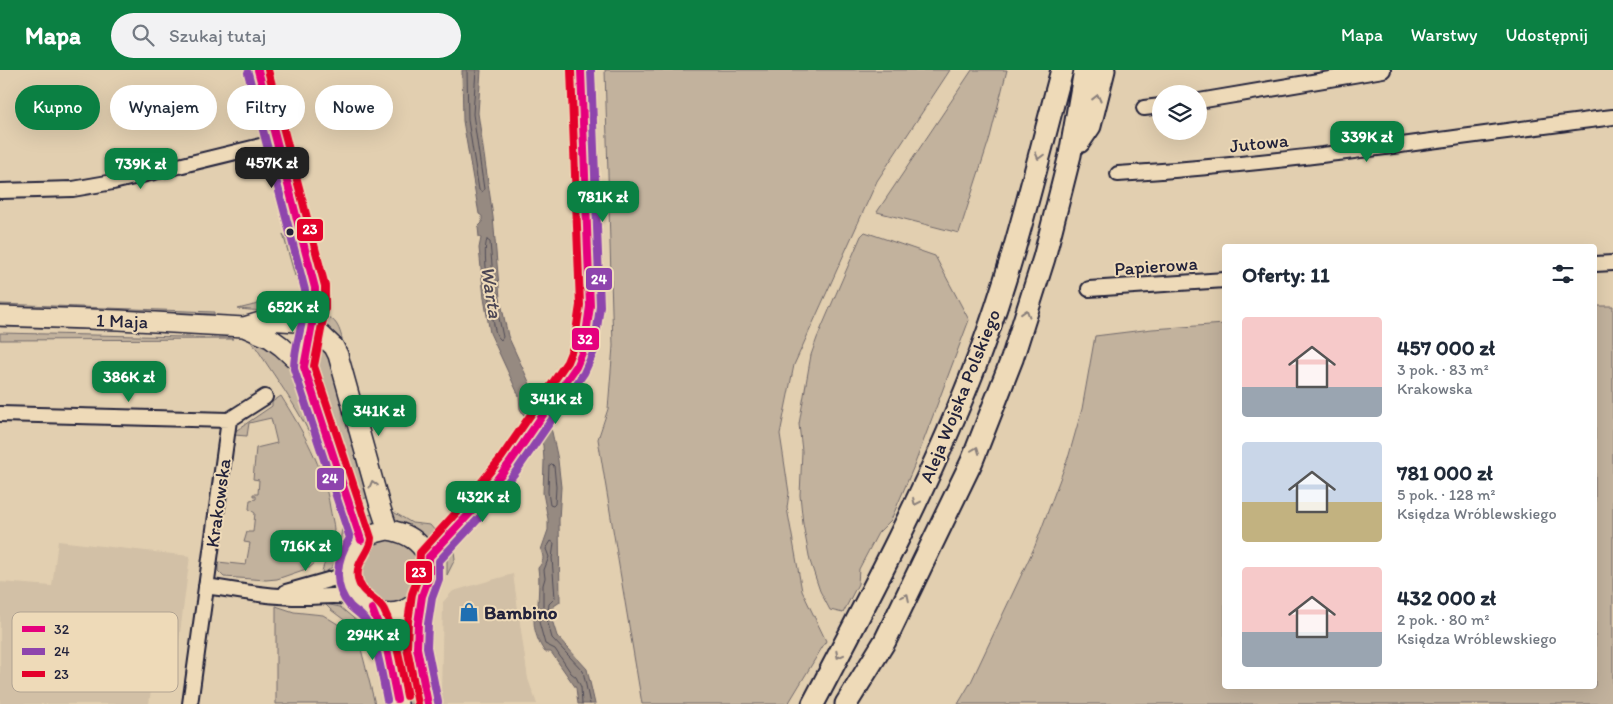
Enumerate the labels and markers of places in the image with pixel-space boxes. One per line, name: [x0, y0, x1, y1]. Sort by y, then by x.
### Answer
pin: 339K zł: [1321, 121, 1413, 163]
pin: 457K zł: [226, 146, 318, 189]
pin: 739K zł: [95, 148, 187, 190]
pin: 781K zł: [557, 180, 649, 223]
unlabelled marker: [285, 227, 295, 237]
pin: 652K zł: [247, 290, 339, 333]
pin: 386K zł: [83, 360, 175, 403]
pin: 341K zł: [510, 382, 602, 425]
pin: 341K zł: [333, 394, 425, 437]
pin: 432K zł: [437, 480, 529, 523]
pin: 716K zł: [260, 530, 352, 572]
shop icon: Bambino: [458, 601, 480, 623]
place label: Bambino: [484, 601, 558, 624]
pin: 294K zł: [327, 618, 419, 661]

